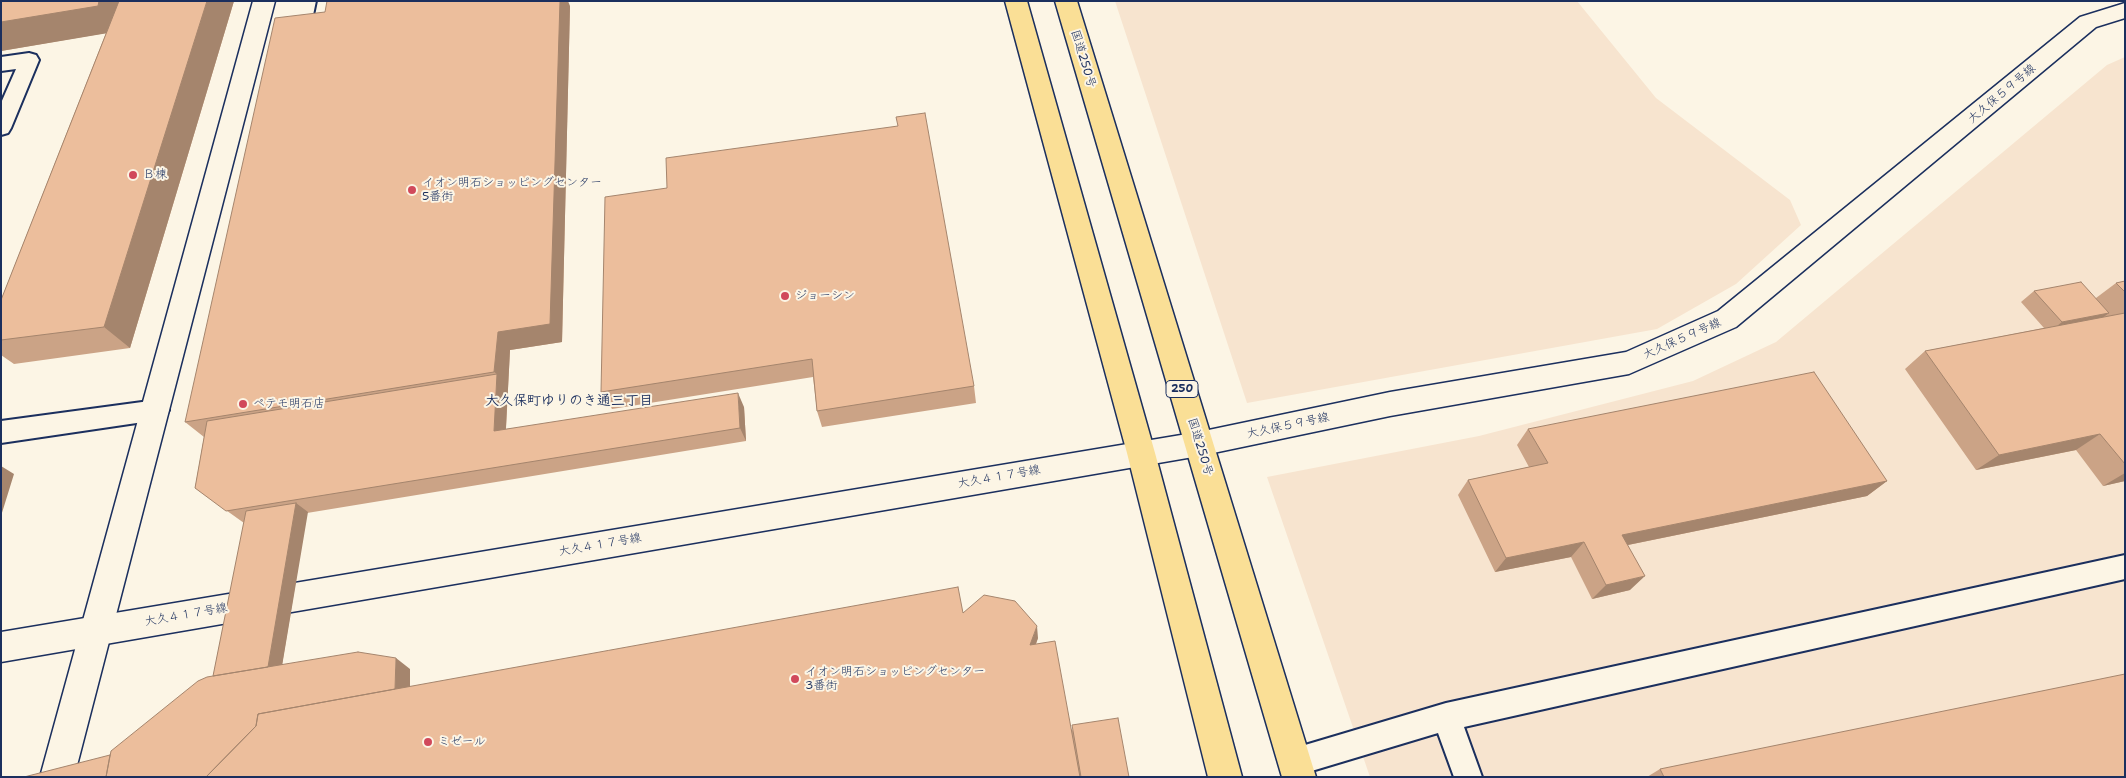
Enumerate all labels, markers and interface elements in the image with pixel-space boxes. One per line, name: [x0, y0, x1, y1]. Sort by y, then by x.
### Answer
street label: 国道250号: [1067, 28, 1099, 90]
street label: 大久保５９号線: [1965, 61, 2039, 127]
place label: Ｂ棟: [143, 168, 167, 182]
marker: Ｂ棟: [127, 169, 139, 181]
place label: イオン明石ショッピングセンター 5番街: [422, 176, 602, 204]
marker: イオン明石ショッピングセンター 5番街: [406, 184, 418, 196]
place label: ジョーシン: [795, 289, 855, 303]
marker: ジョーシン: [779, 290, 791, 302]
street label: 大久保５９号線: [1641, 315, 1723, 363]
road number: 250: [1166, 380, 1198, 398]
district label: 大久保町ゆりのき通三丁目: [485, 393, 653, 409]
place label: ペテモ明石店: [253, 397, 325, 411]
marker: ペテモ明石店: [237, 398, 249, 410]
street label: 大久保５９号線: [1245, 410, 1331, 442]
street label: 国道250号: [1184, 416, 1216, 478]
street label: 大久４１７号線: [956, 463, 1042, 491]
street label: 大久４１７号線: [557, 531, 643, 559]
street label: 大久４１７号線: [143, 601, 229, 629]
place label: イオン明石ショッピングセンター 3番街: [805, 665, 985, 693]
marker: イオン明石ショッピングセンター 3番街: [789, 673, 801, 685]
place label: ミゼール: [438, 735, 486, 749]
marker: ミゼール: [422, 736, 434, 748]

